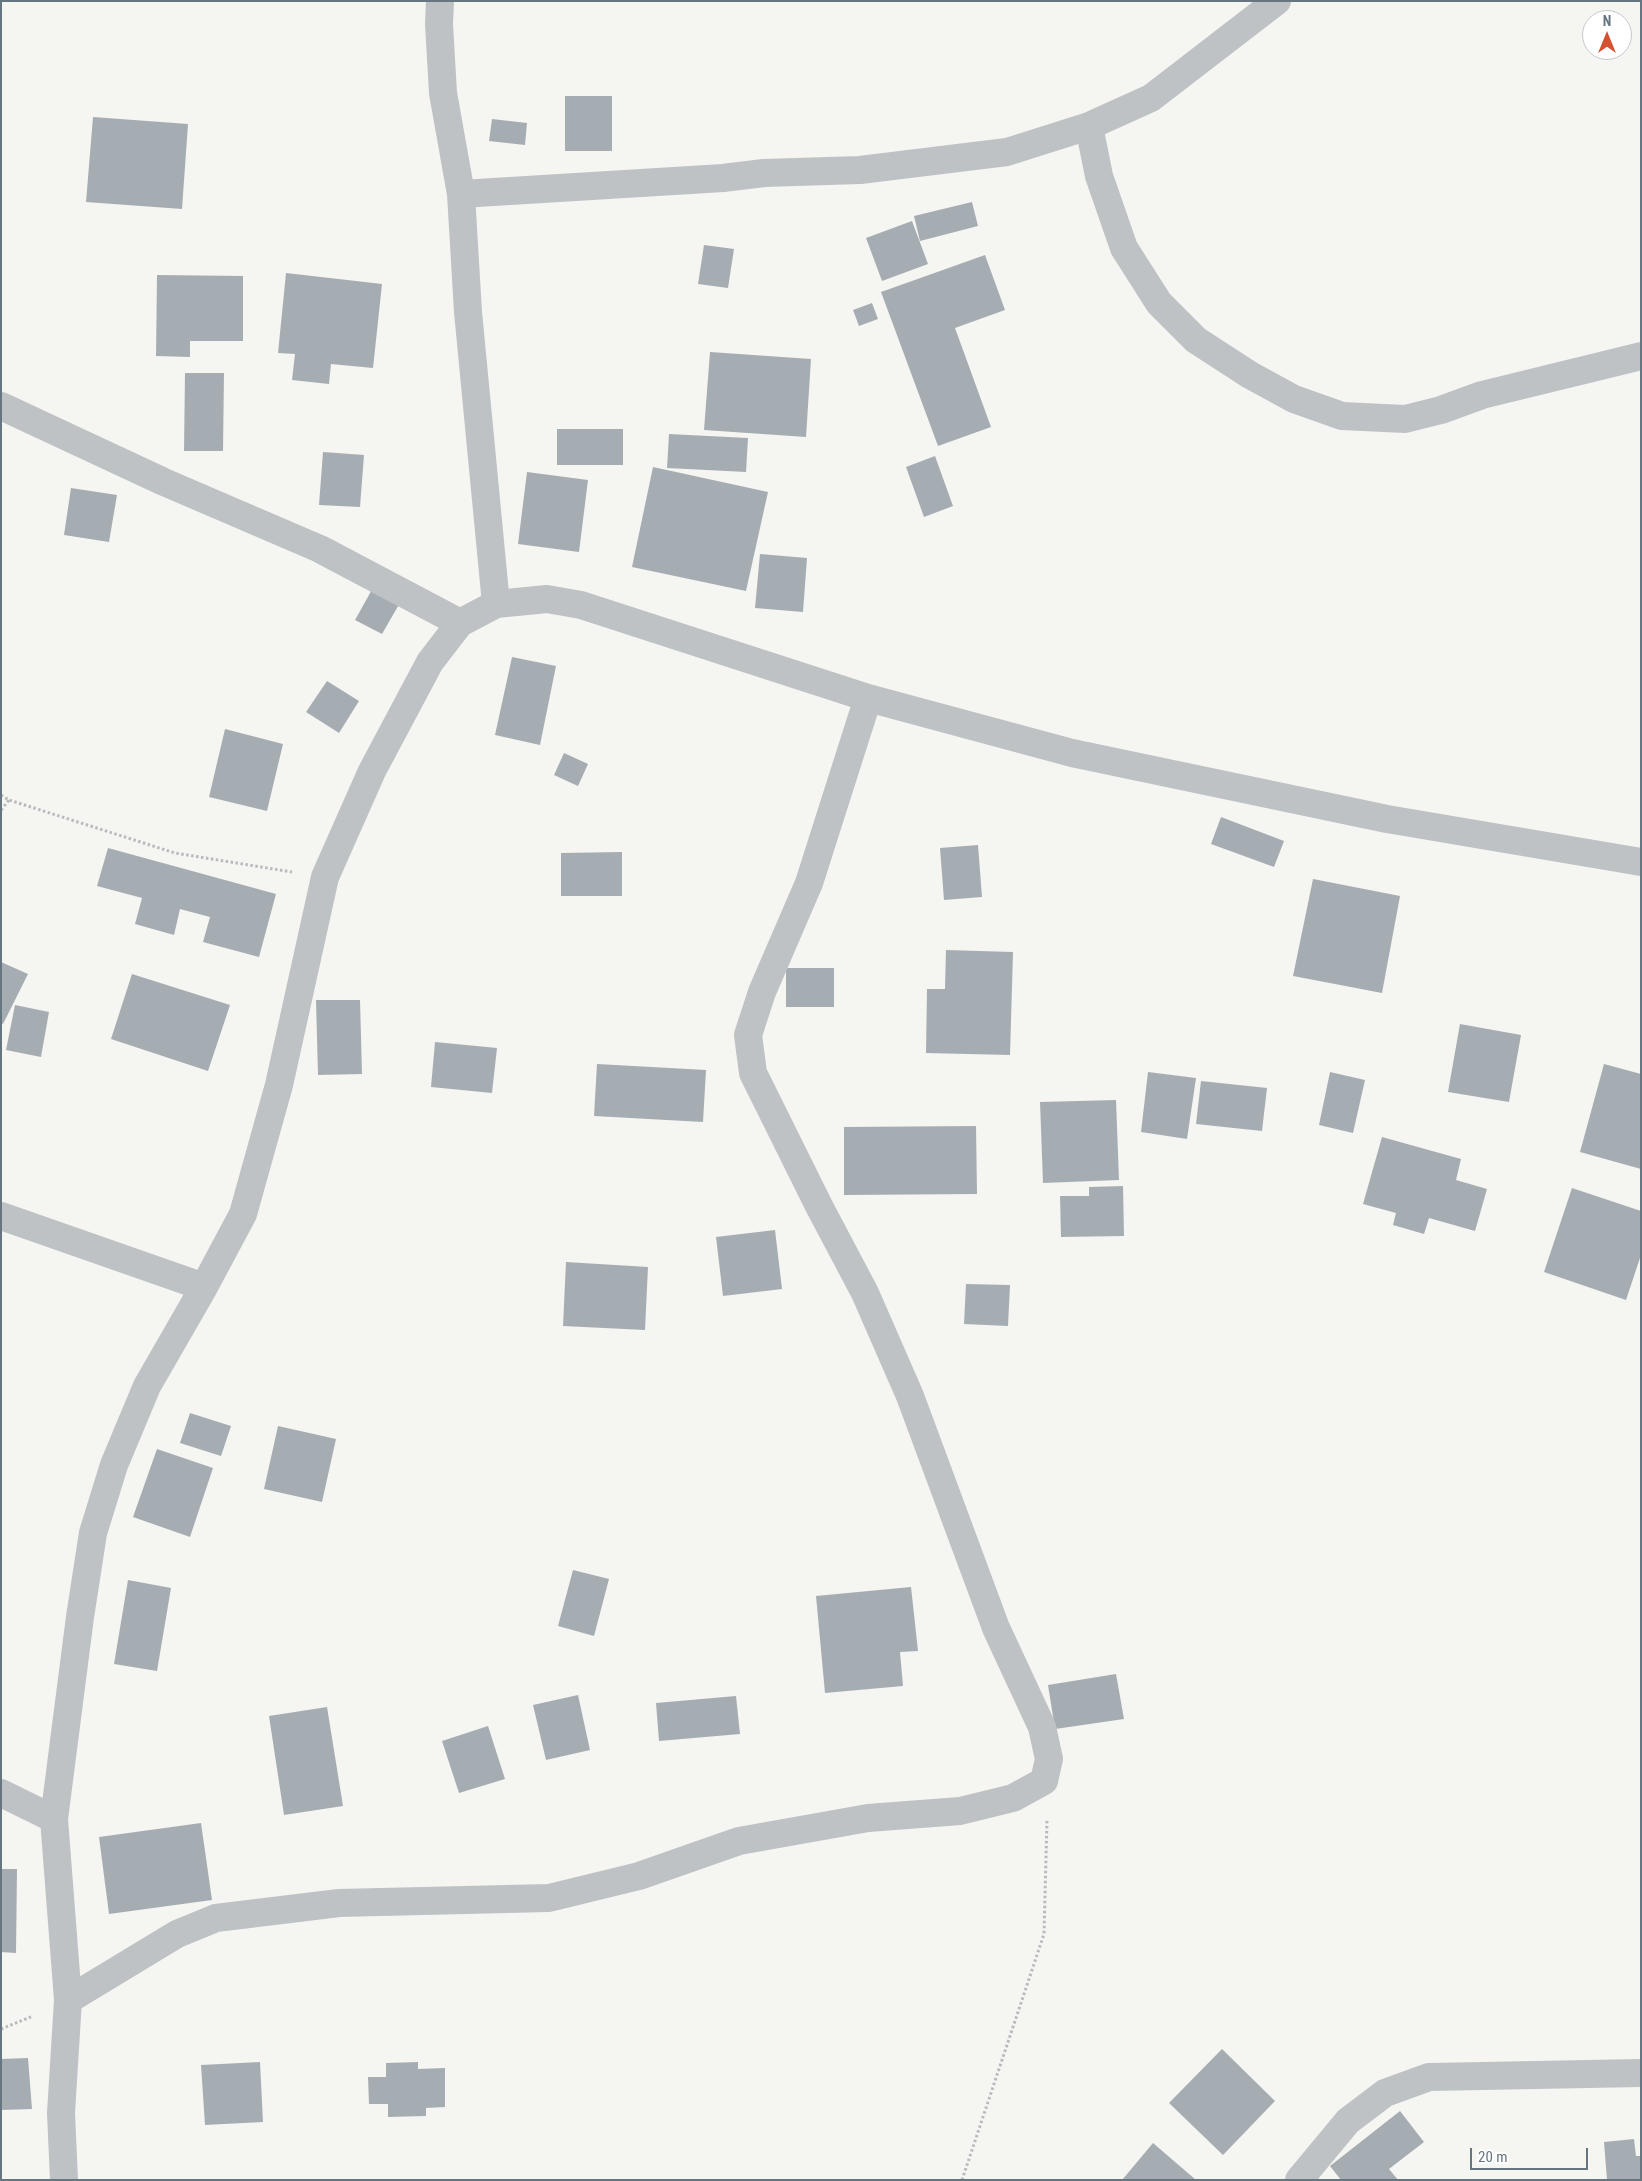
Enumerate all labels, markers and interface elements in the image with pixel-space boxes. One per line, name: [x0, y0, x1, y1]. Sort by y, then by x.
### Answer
north arrow: [1582, 10, 1632, 60]
text: N: [1603, 13, 1611, 29]
scale bar: [1472, 2138, 1590, 2170]
text: 20 m: [1478, 2148, 1508, 2166]

